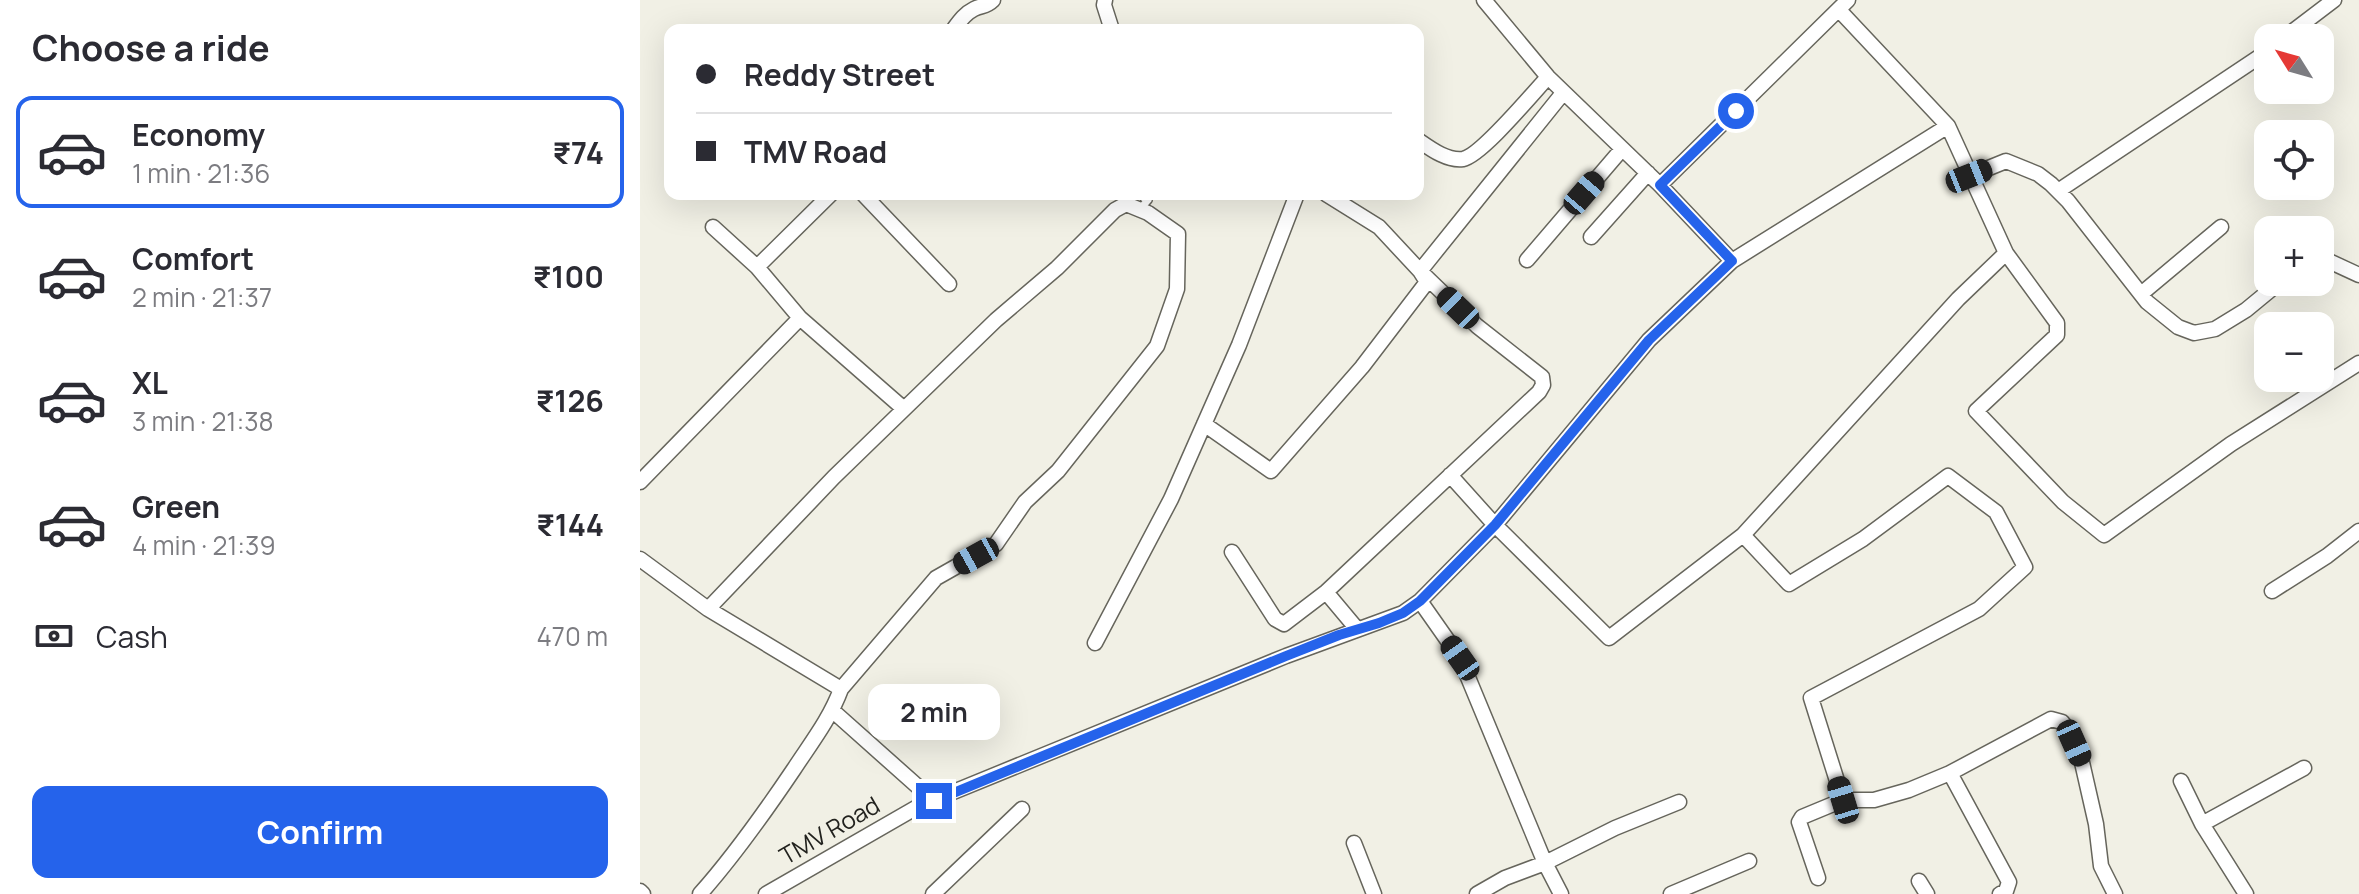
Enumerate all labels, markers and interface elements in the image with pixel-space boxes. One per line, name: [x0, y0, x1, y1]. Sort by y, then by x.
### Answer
text: Choose a ride: [32, 23, 270, 72]
north arrow: [2254, 24, 2334, 104]
map controls: [2254, 24, 2334, 392]
text: Reddy Street: [744, 54, 935, 95]
route start: [1718, 93, 1754, 129]
text: Economy: [132, 114, 265, 155]
icon: car: [36, 116, 108, 188]
button: locate: [2254, 120, 2334, 200]
text: TMV Road: [744, 131, 887, 172]
text: ₹74: [552, 132, 604, 173]
text: 1 min · 21:36: [132, 155, 270, 191]
car: [1942, 156, 1996, 196]
car: [1559, 167, 1609, 219]
button: +: [2254, 216, 2334, 296]
text: Comfort: [132, 238, 254, 279]
icon: car: [36, 240, 108, 312]
text: ₹100: [533, 256, 604, 297]
text: 2 min · 21:37: [132, 279, 272, 315]
car: [1432, 283, 1484, 333]
button: −: [2254, 312, 2334, 392]
text: XL: [132, 362, 168, 403]
icon: car: [36, 364, 108, 436]
text: ₹126: [536, 380, 604, 421]
text: 3 min · 21:38: [132, 403, 274, 439]
text: Green: [132, 486, 220, 527]
icon: car: [36, 488, 108, 560]
text: ₹144: [536, 504, 604, 545]
text: 4 min · 21:39: [132, 527, 276, 563]
car: [949, 534, 1003, 578]
icon: cash: [32, 614, 76, 658]
text: Cash: [96, 616, 168, 657]
text: 470 m: [537, 618, 608, 654]
car: [1436, 631, 1484, 685]
callout: 2 min: [868, 685, 1000, 741]
text: 2 min: [900, 694, 968, 730]
car: [2053, 716, 2095, 770]
car: [1825, 774, 1861, 826]
route end: [916, 783, 952, 819]
button: Confirm: [32, 786, 608, 878]
street label: TMV Road: [773, 788, 885, 872]

